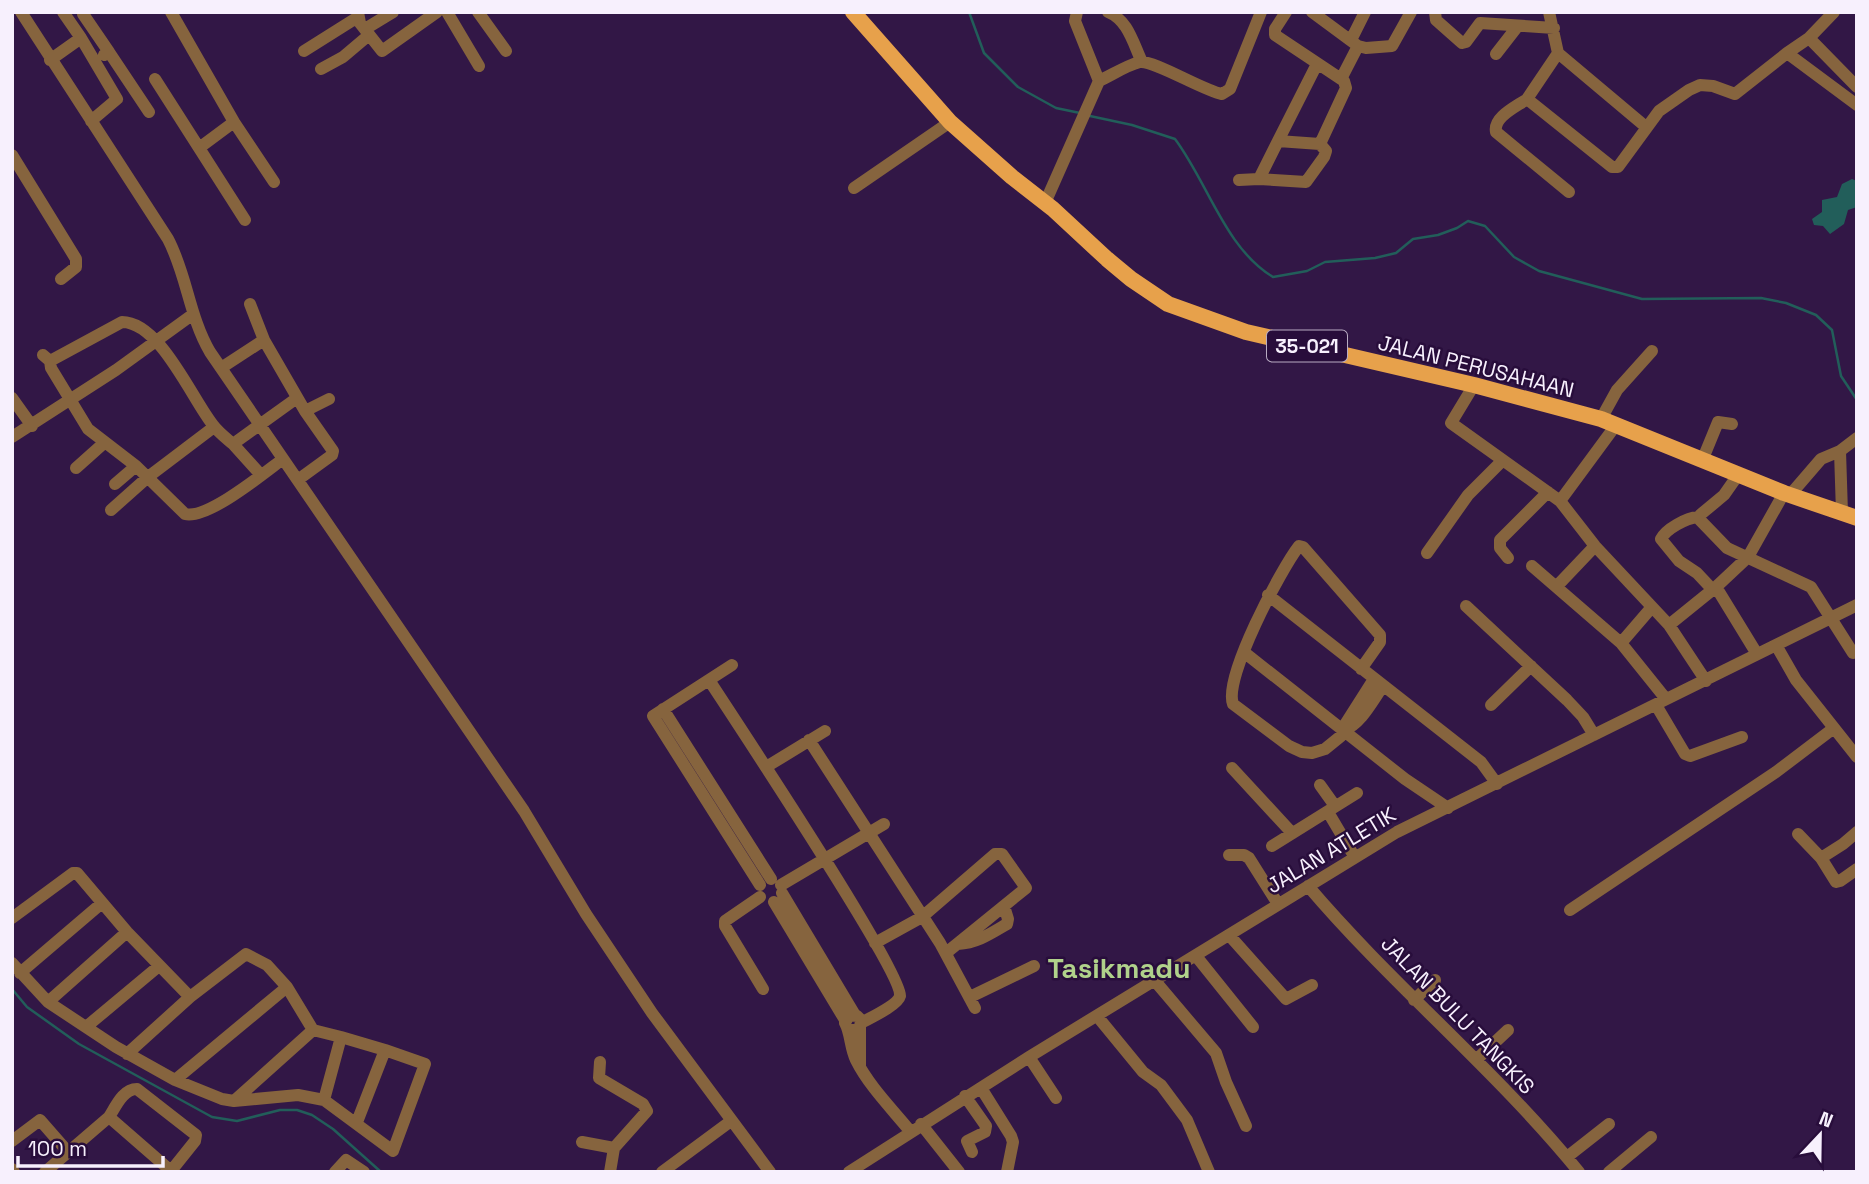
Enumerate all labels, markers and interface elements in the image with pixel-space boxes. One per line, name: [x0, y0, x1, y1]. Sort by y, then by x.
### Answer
street label: JALAN PERUSAHAAN: [1375, 329, 1577, 403]
road number: 35-021: [1267, 330, 1347, 362]
street label: JALAN ATLETIK: [1261, 801, 1401, 899]
street label: JALAN BULU TANGKIS: [1376, 930, 1540, 1100]
district label: Tasikmadu: [1048, 950, 1190, 986]
north arrow: [1785, 1100, 1855, 1170]
text: N: [1816, 1106, 1837, 1134]
scale bar: [18, 1124, 163, 1168]
text: 100 m: [28, 1135, 87, 1162]

